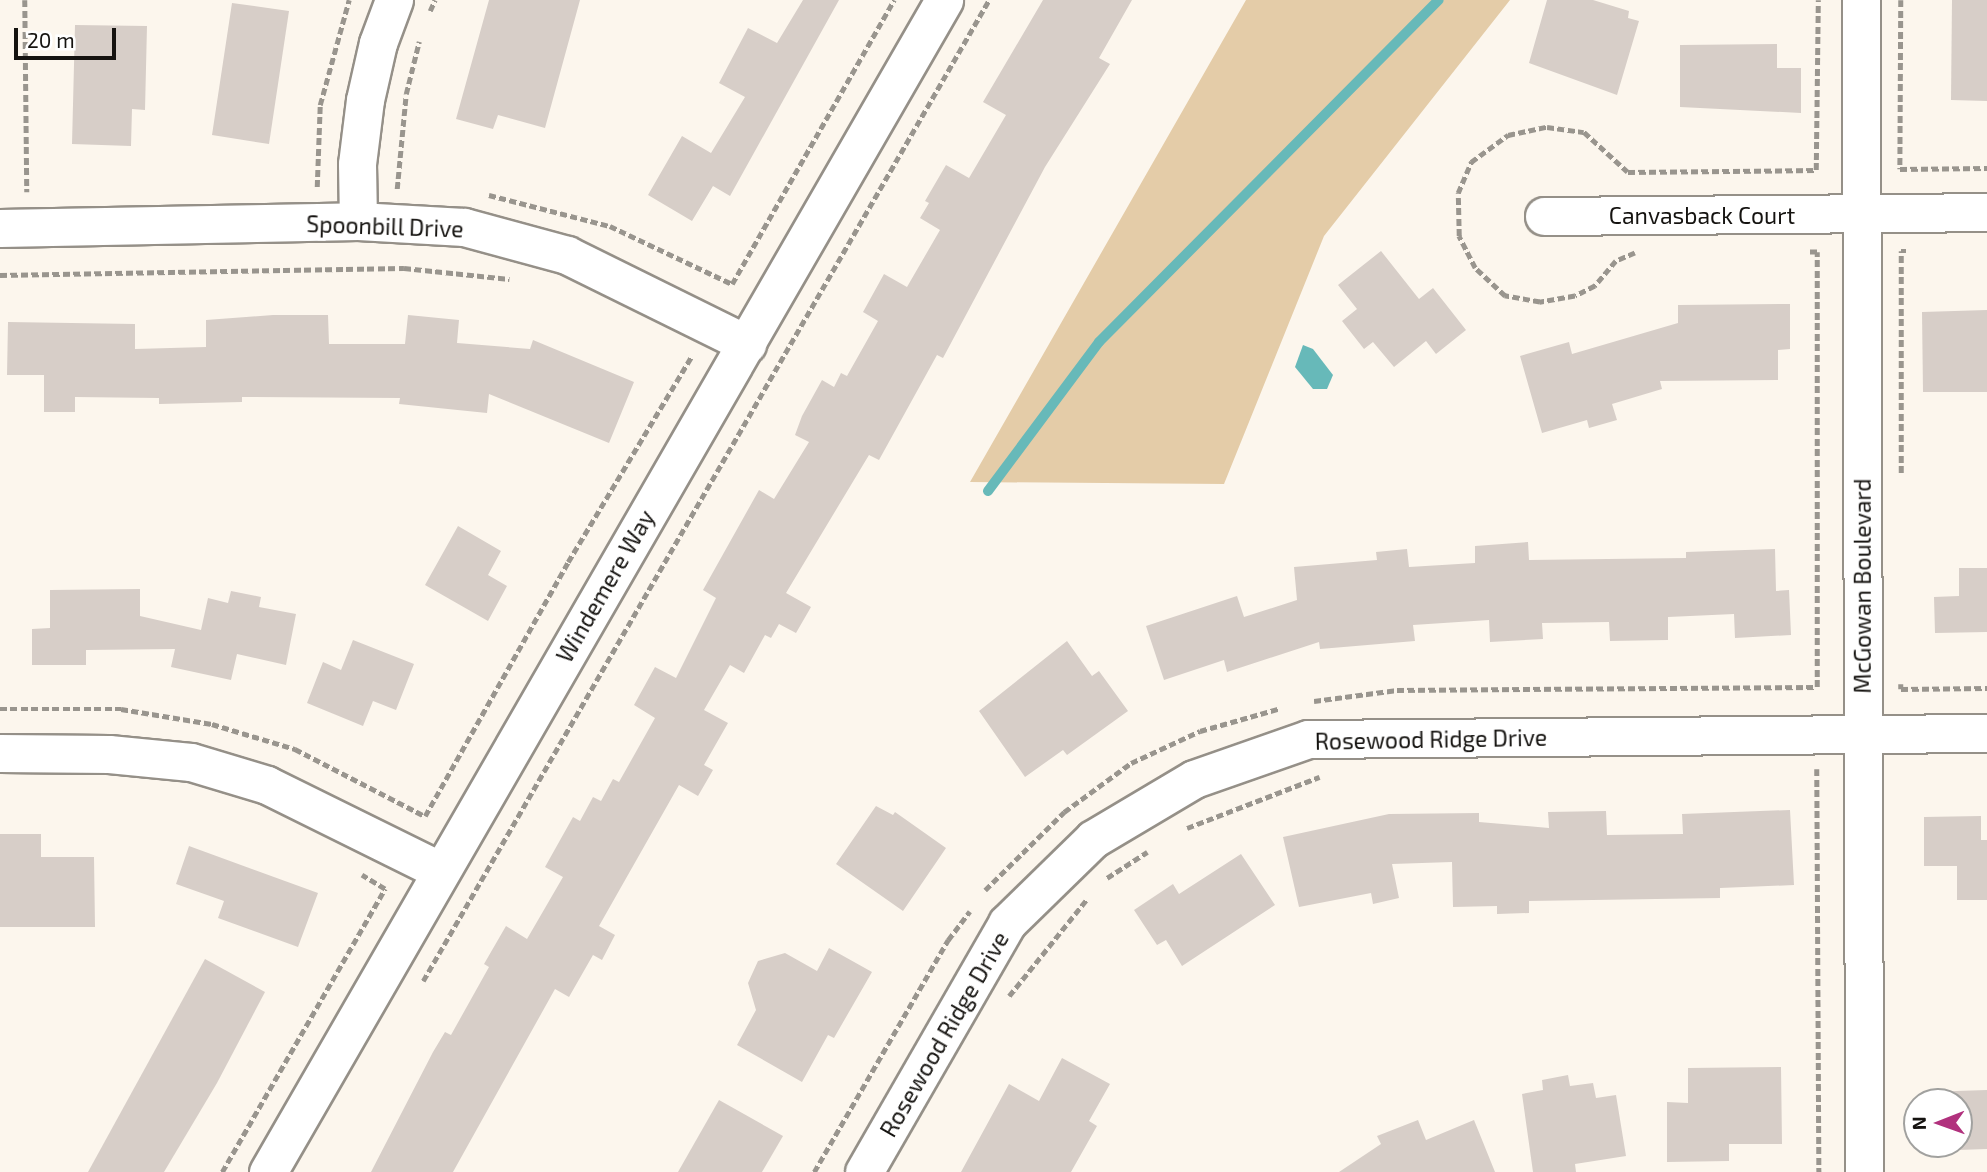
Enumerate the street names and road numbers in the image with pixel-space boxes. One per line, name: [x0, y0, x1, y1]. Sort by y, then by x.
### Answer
street label: Canvasback Court: [1609, 201, 1795, 229]
street label: Spoonbill Drive: [306, 209, 464, 243]
street label: McGowan Boulevard: [1848, 478, 1876, 694]
street label: Windemere Way: [550, 505, 660, 667]
street label: Rosewood Ridge Drive: [1315, 723, 1547, 755]
street label: Rosewood Ridge Drive: [874, 926, 1014, 1142]

